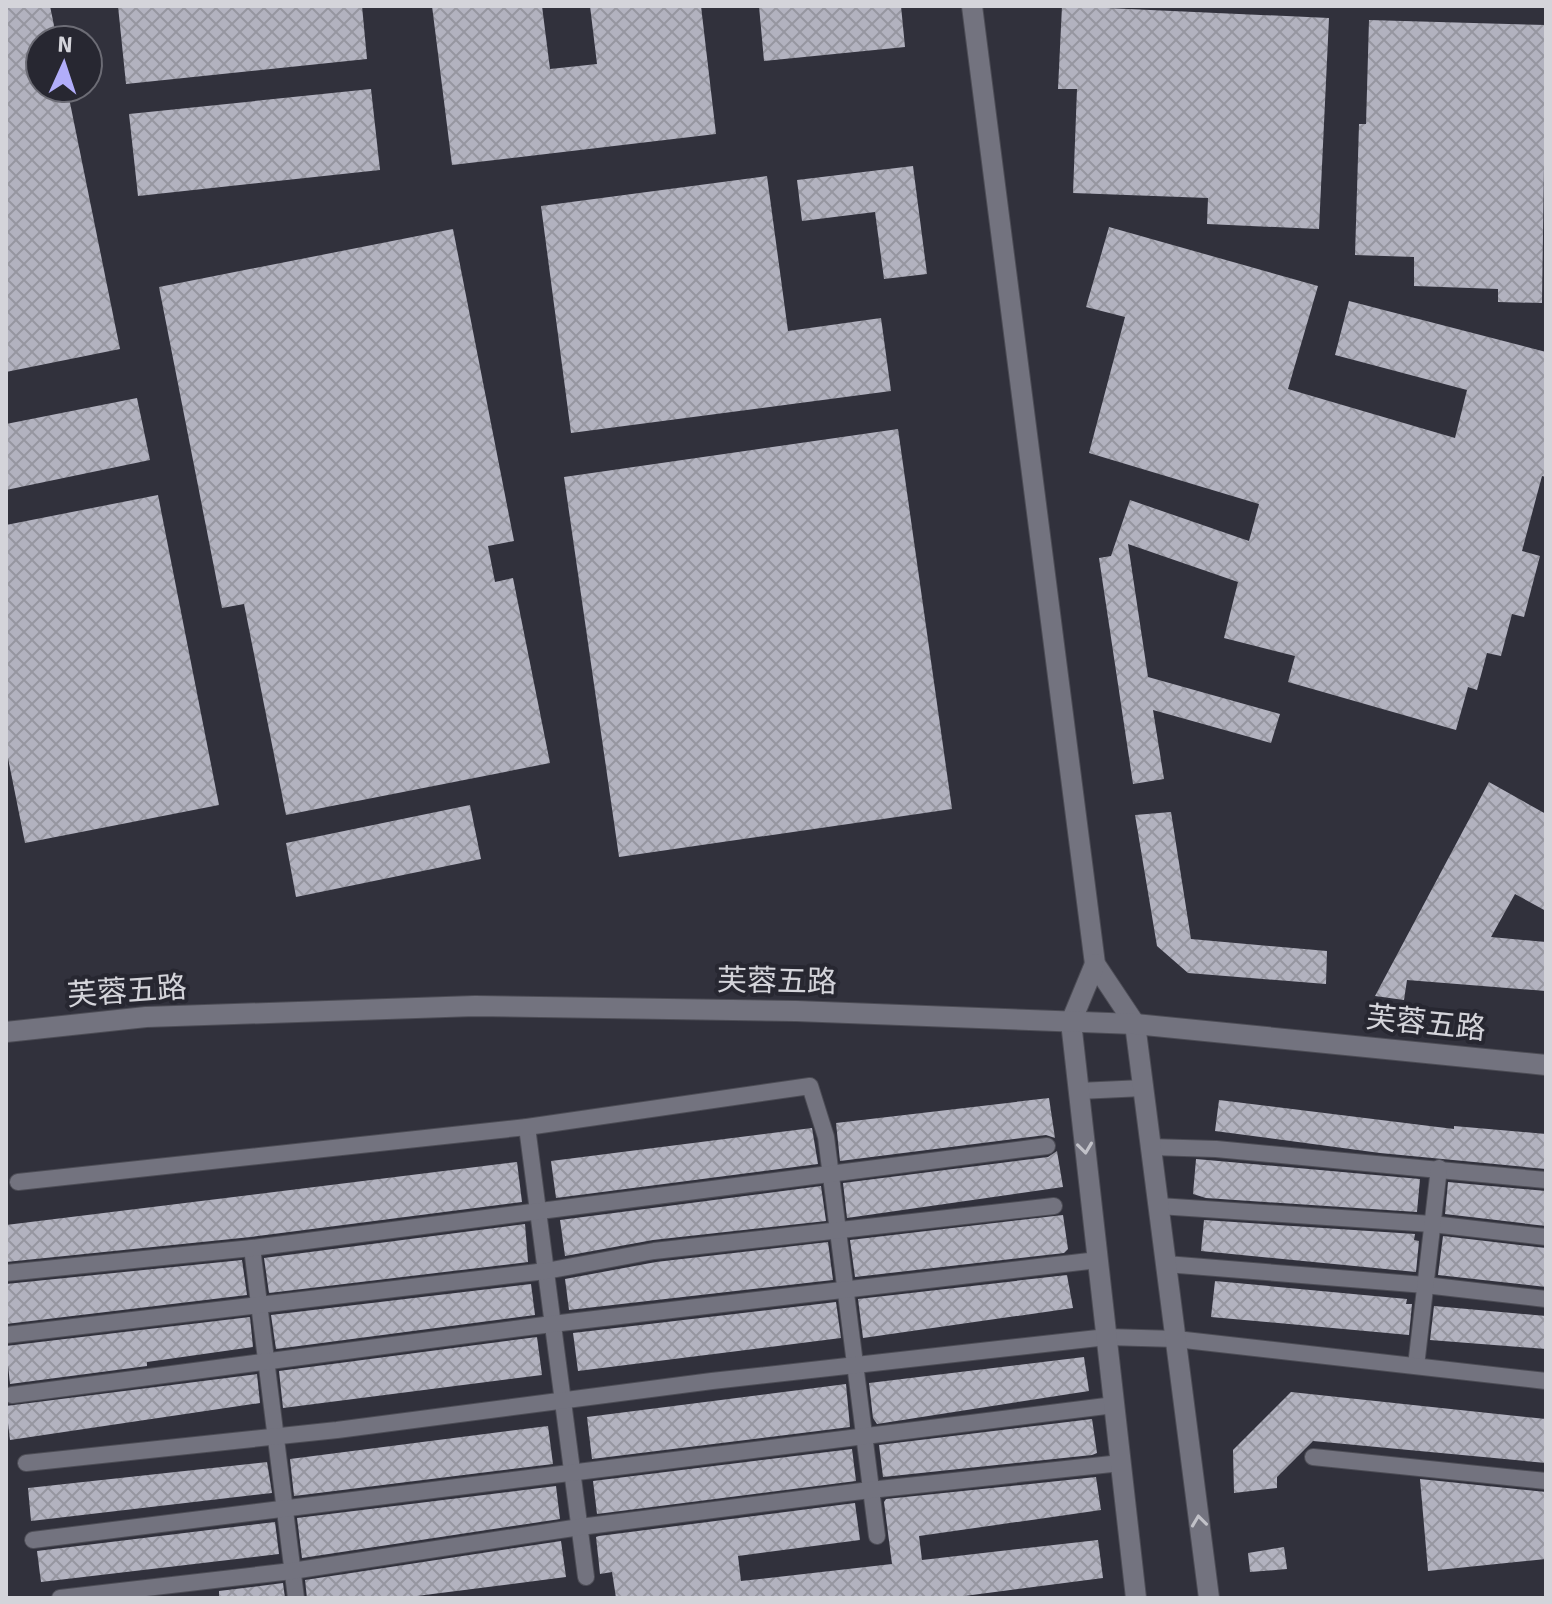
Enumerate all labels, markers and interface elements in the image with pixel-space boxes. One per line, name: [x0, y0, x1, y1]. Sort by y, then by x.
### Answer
north arrow: [24, 24, 104, 104]
text: N: [57, 31, 73, 58]
street label: 芙蓉五路: [717, 962, 837, 1001]
street label: 芙蓉五路: [66, 969, 188, 1014]
street label: 芙蓉五路: [1364, 999, 1488, 1048]
one-way arrow: [1077, 1142, 1094, 1155]
one-way arrow: [1191, 1514, 1208, 1528]

